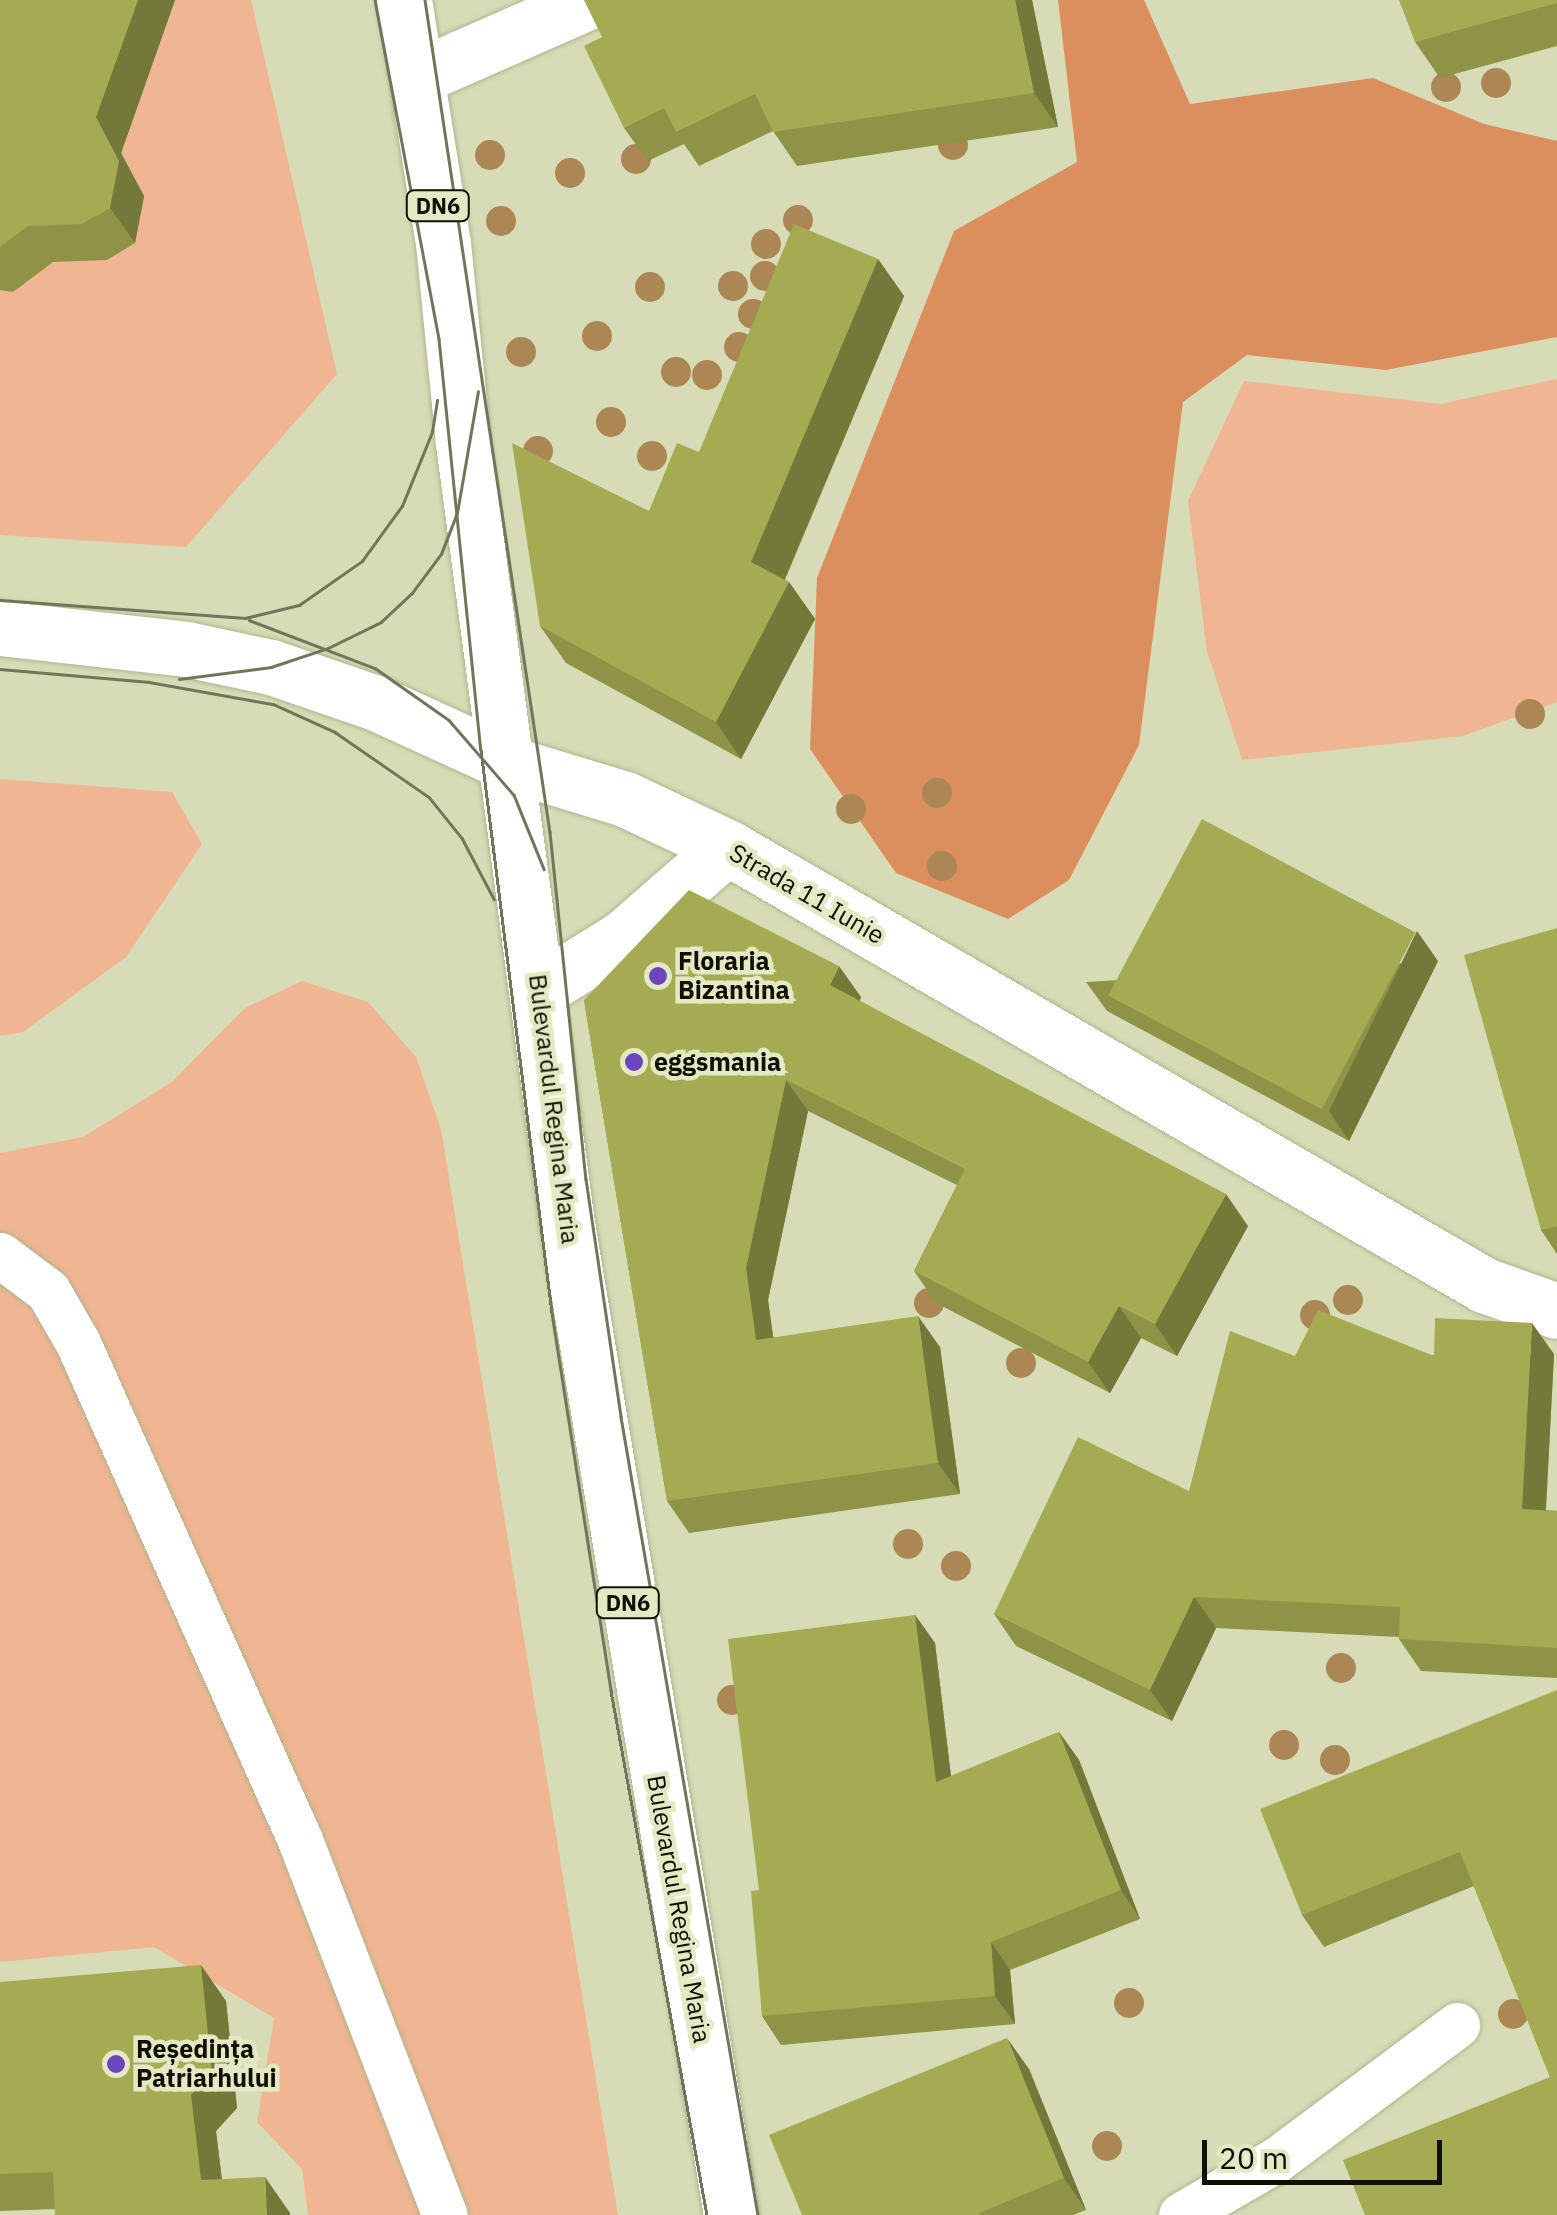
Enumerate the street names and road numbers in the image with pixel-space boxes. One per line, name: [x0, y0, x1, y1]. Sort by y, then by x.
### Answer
road number: DN6: [406, 189, 470, 223]
street label: Strada 11 Iunie: [724, 838, 890, 950]
street label: Bulevardul Regina Maria: [523, 972, 585, 1246]
road number: DN6: [596, 1586, 660, 1620]
street label: Bulevardul Regina Maria: [641, 1773, 717, 2045]

